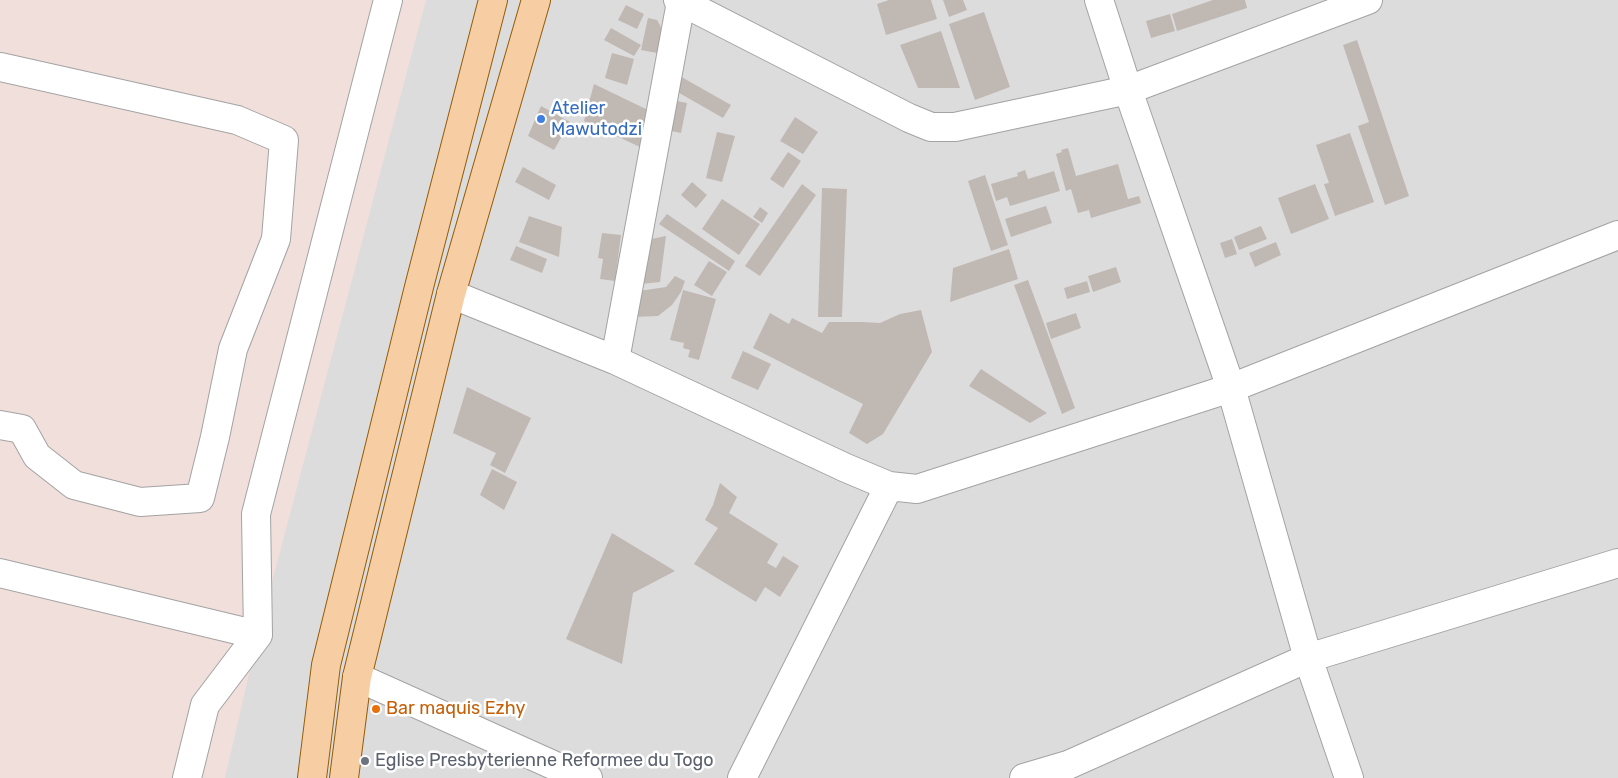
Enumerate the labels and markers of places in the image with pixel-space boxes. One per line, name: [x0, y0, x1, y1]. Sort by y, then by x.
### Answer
place label: Atelier Mawutodzi: [551, 98, 642, 140]
marker: Atelier Mawutodzi: [535, 113, 547, 125]
place label: Bar maquis Ezhy: [386, 698, 525, 720]
marker: Bar maquis Ezhy: [370, 703, 382, 715]
place label: Eglise Presbyterienne Reformee du Togo: [375, 750, 714, 772]
marker: Eglise Presbyterienne Reformee du Togo: [359, 755, 371, 767]

